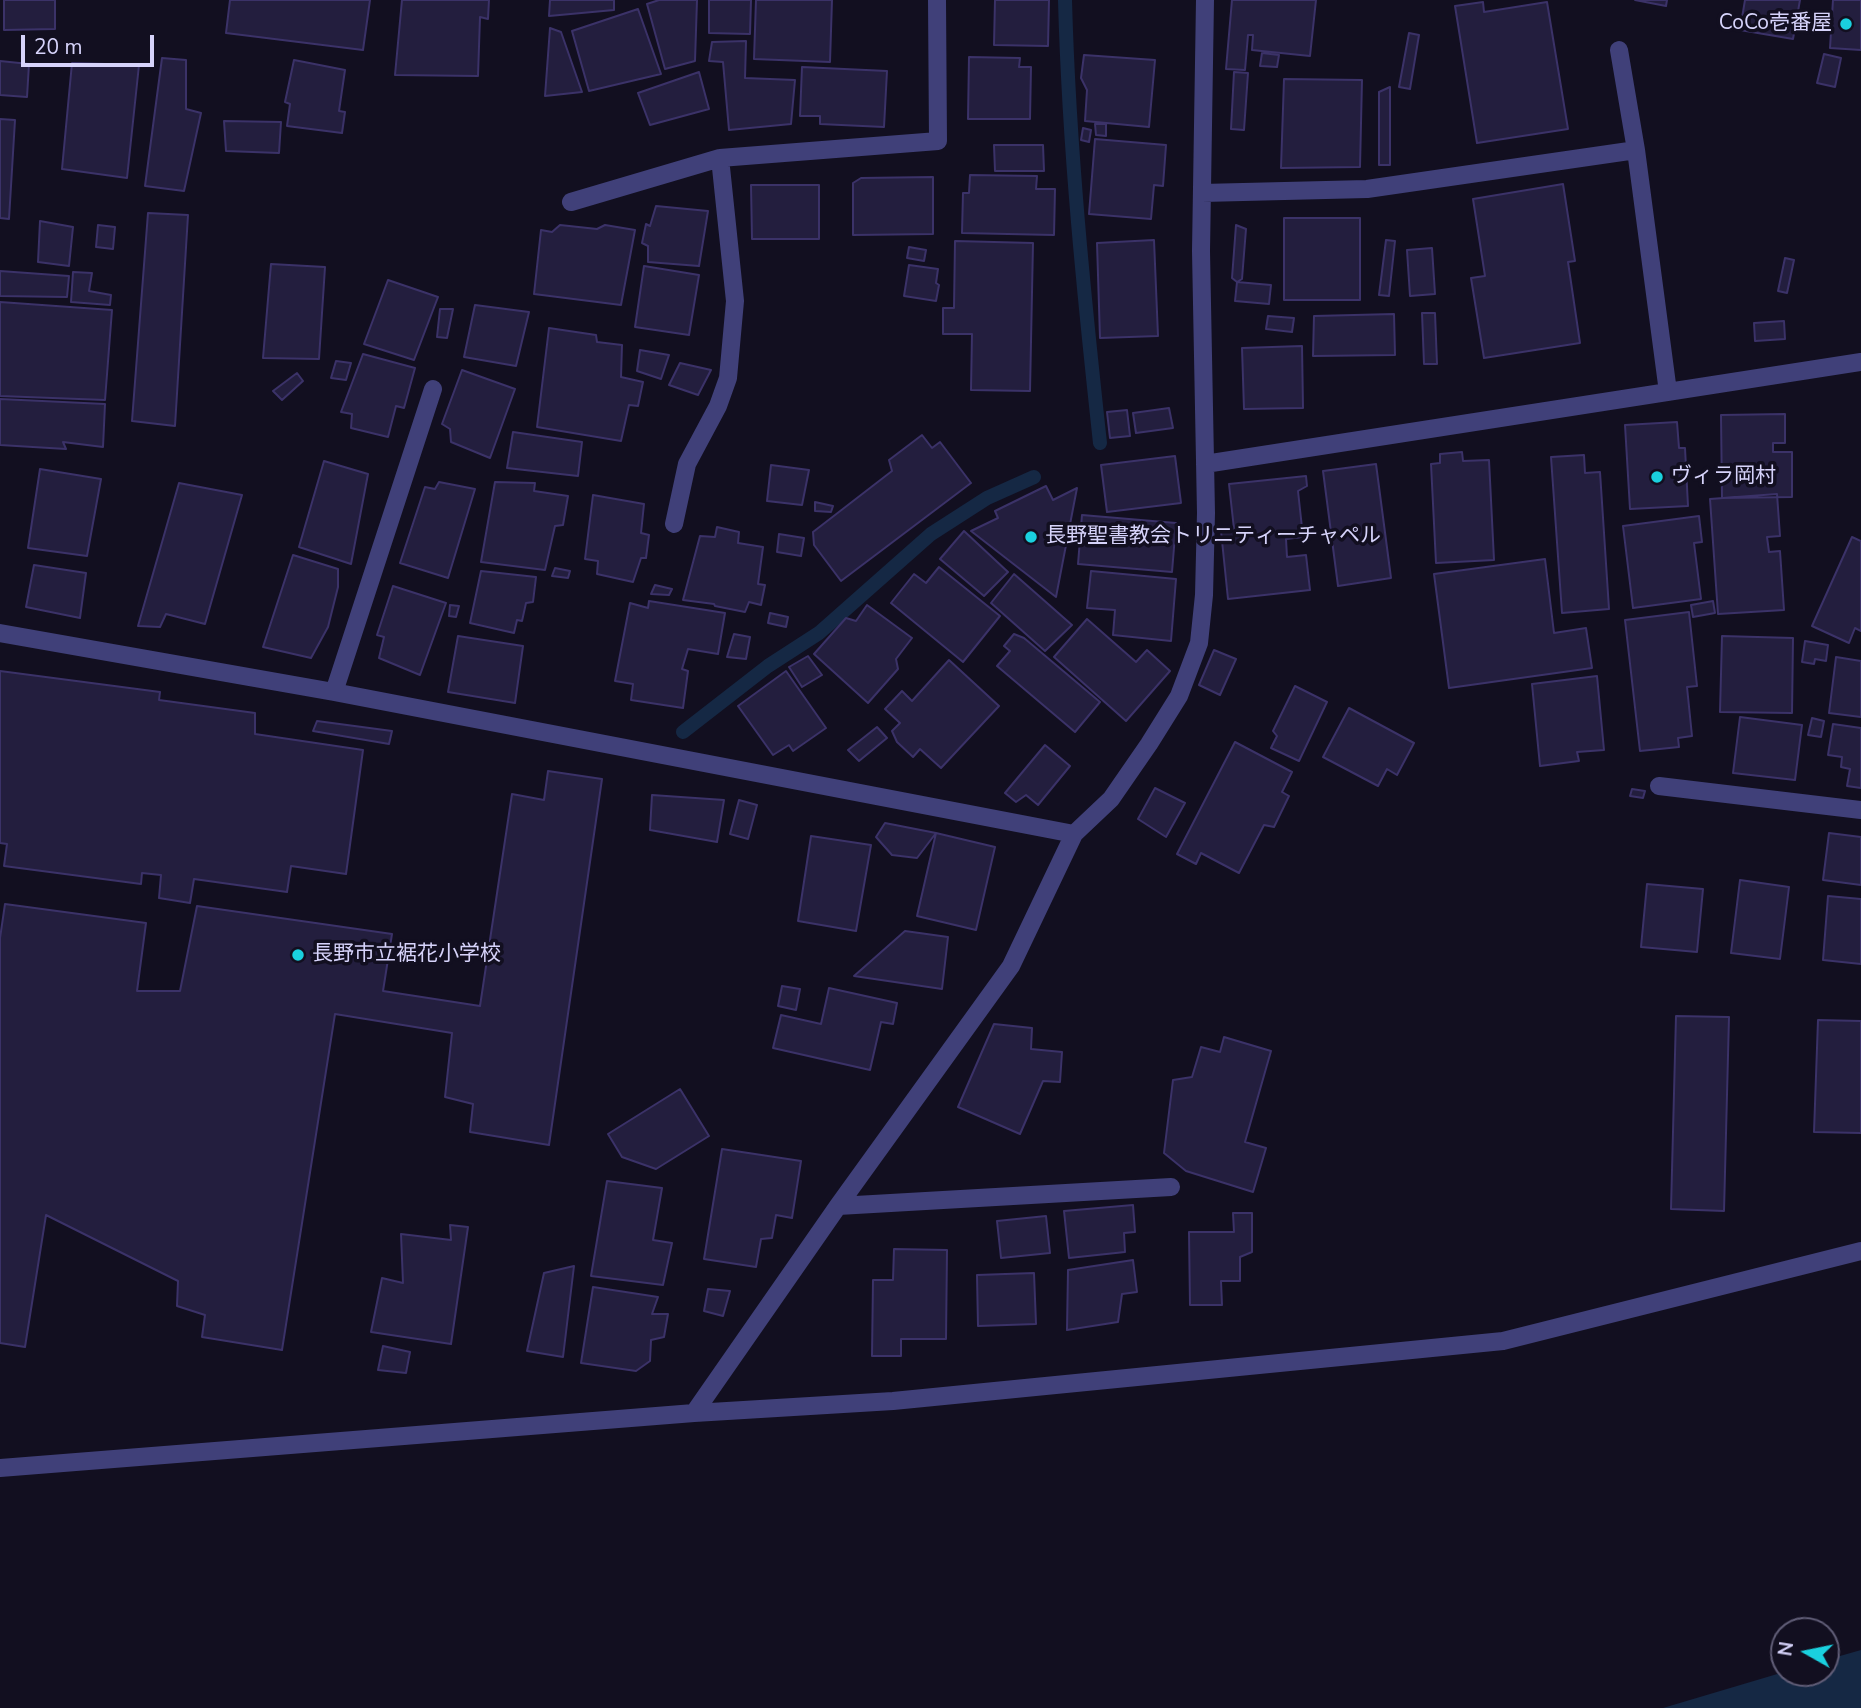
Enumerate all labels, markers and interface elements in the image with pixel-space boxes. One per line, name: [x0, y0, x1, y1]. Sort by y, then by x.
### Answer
place label: CoCo壱番屋: [1719, 11, 1832, 37]
marker: CoCo壱番屋: [1838, 16, 1854, 32]
scale bar: [24, 21, 158, 65]
text: 20 m: [34, 33, 83, 61]
place label: ヴィラ岡村: [1671, 464, 1776, 490]
marker: ヴィラ岡村: [1649, 469, 1665, 485]
place label: 長野聖書教会トリニティーチャペル: [1045, 524, 1381, 550]
marker: 長野聖書教会トリニティーチャペル: [1023, 529, 1039, 545]
place label: 長野市立裾花小学校: [312, 942, 501, 968]
marker: 長野市立裾花小学校: [290, 947, 306, 963]
north arrow: [1770, 1617, 1840, 1687]
text: N: [1772, 1640, 1800, 1658]

